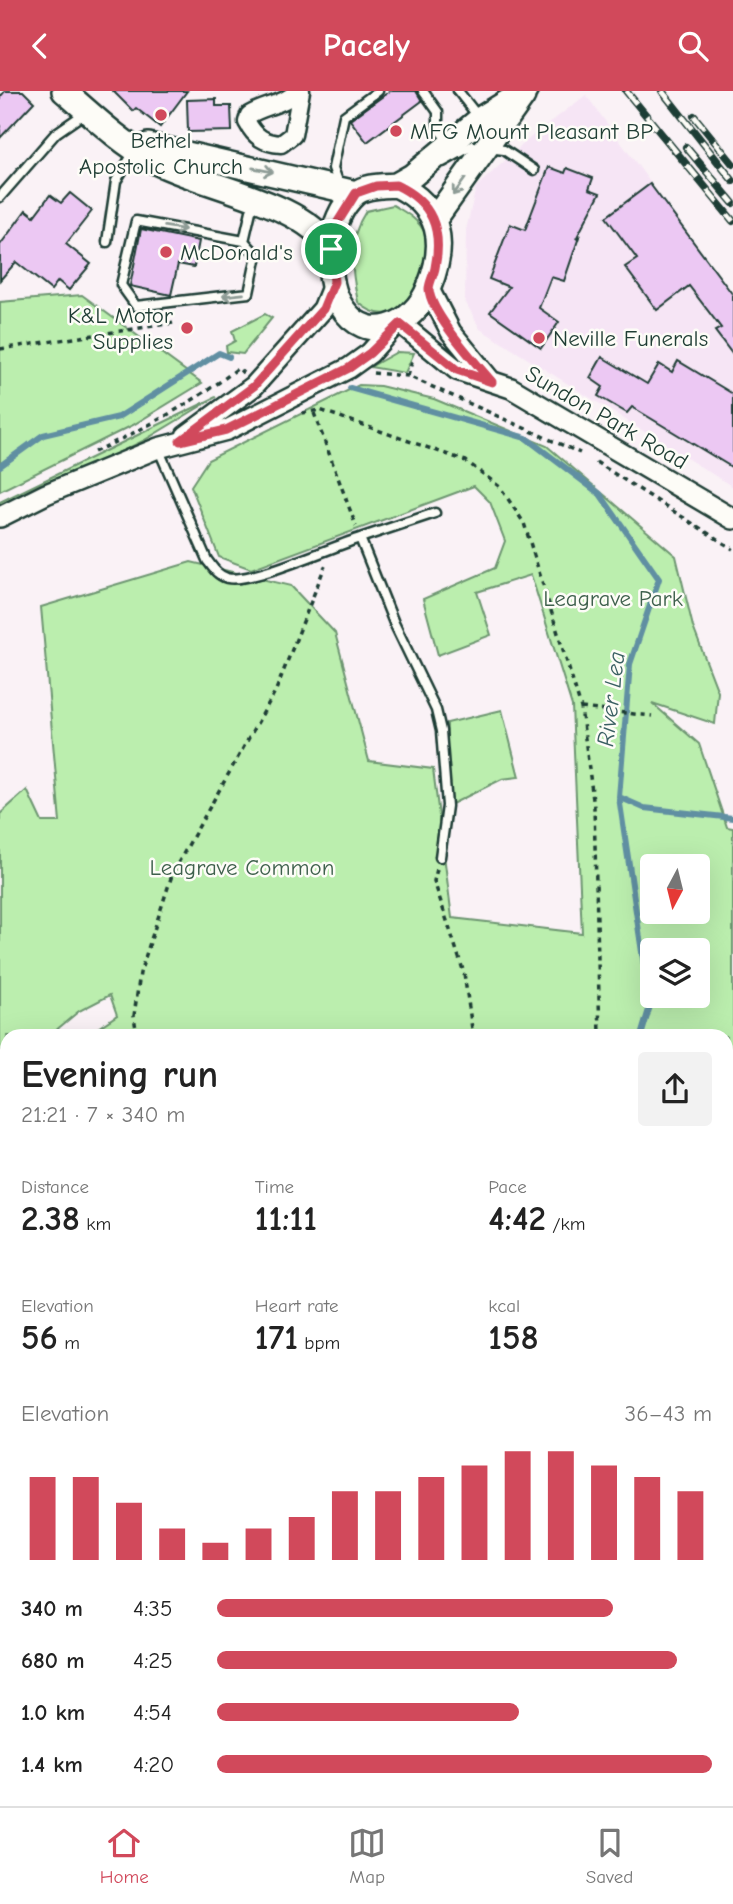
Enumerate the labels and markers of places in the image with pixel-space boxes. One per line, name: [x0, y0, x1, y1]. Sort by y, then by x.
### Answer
marker: Bethel Apostolic Church: [153, 107, 169, 123]
place label: MFG Mount Pleasant BP: [410, 118, 653, 145]
marker: MFG Mount Pleasant BP: [388, 123, 404, 139]
place label: Bethel Apostolic Church: [79, 127, 243, 180]
pin: [301, 219, 361, 279]
place label: McDonald's: [180, 239, 293, 266]
marker: McDonald's: [158, 244, 174, 260]
place label: K&L Motor Supplies: [68, 302, 174, 355]
marker: K&L Motor Supplies: [179, 320, 195, 336]
place label: Neville Funerals: [553, 325, 708, 352]
marker: Neville Funerals: [531, 330, 547, 346]

